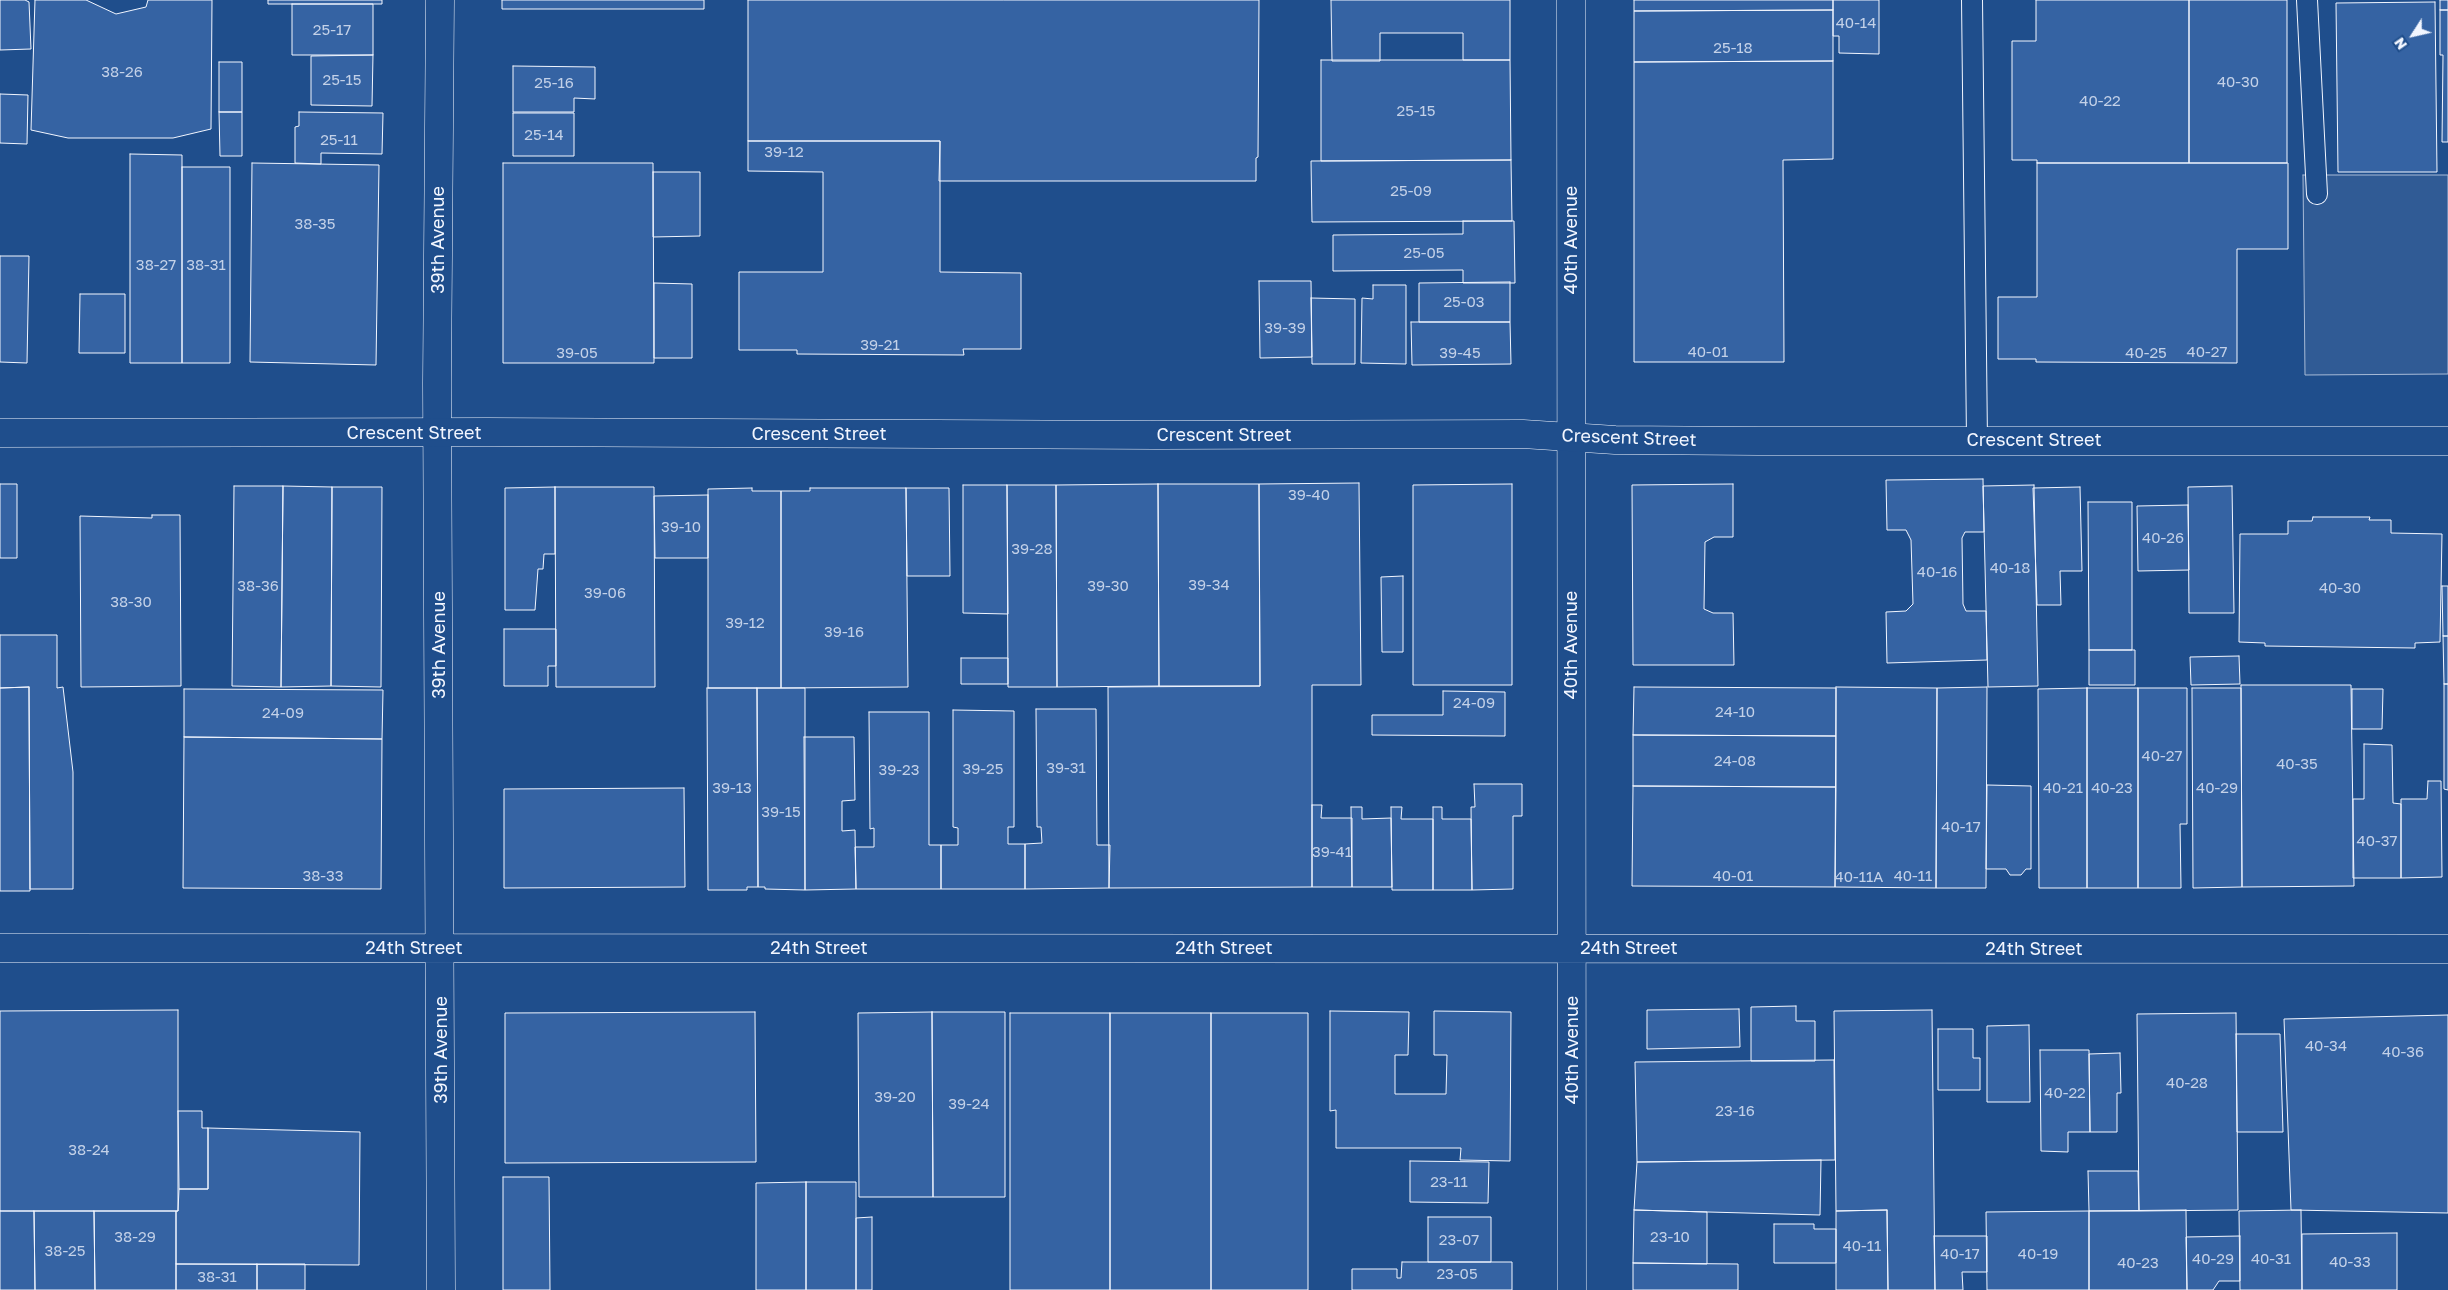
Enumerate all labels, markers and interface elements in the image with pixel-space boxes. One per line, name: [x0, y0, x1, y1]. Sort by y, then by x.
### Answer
north arrow: [2388, 10, 2438, 60]
house number: 40-14: [1836, 14, 1876, 32]
house number: 25-17: [313, 21, 351, 39]
text: N: [2390, 35, 2410, 53]
house number: 25-18: [1713, 39, 1753, 57]
house number: 38-26: [101, 63, 143, 81]
house number: 25-15: [322, 71, 362, 89]
house number: 40-30: [2217, 73, 2259, 91]
house number: 25-16: [534, 74, 574, 92]
house number: 40-22: [2079, 92, 2121, 110]
house number: 25-15: [1396, 102, 1436, 120]
house number: 25-14: [524, 126, 564, 144]
house number: 25-11: [320, 131, 358, 149]
house number: 39-12: [764, 143, 804, 161]
house number: 25-09: [1390, 182, 1432, 200]
street label: 39th Avenue: [427, 186, 449, 294]
street label: 40th Avenue: [1560, 186, 1582, 294]
house number: 38-35: [294, 215, 336, 233]
house number: 25-05: [1403, 244, 1445, 262]
house number: 38-27: [136, 256, 176, 274]
house number: 38-31: [186, 256, 226, 274]
house number: 25-03: [1443, 293, 1485, 311]
house number: 39-39: [1264, 319, 1306, 337]
house number: 39-21: [860, 336, 900, 354]
house number: 40-01: [1688, 343, 1728, 361]
house number: 40-27: [2187, 343, 2227, 361]
house number: 39-05: [556, 344, 598, 362]
house number: 39-45: [1439, 344, 1481, 362]
house number: 40-25: [2125, 344, 2167, 362]
street label: Crescent Street: [346, 422, 482, 444]
street label: Crescent Street: [751, 423, 887, 445]
street label: Crescent Street: [1156, 424, 1292, 446]
street label: Crescent Street: [1561, 425, 1697, 451]
street label: Crescent Street: [1966, 429, 2102, 451]
house number: 39-40: [1288, 486, 1330, 504]
house number: 39-10: [661, 518, 701, 536]
house number: 40-26: [2142, 529, 2184, 547]
house number: 39-28: [1011, 540, 1053, 558]
house number: 40-18: [1990, 559, 2030, 577]
house number: 40-16: [1917, 563, 1957, 581]
house number: 39-34: [1188, 576, 1230, 594]
house number: 38-36: [237, 577, 279, 595]
house number: 39-30: [1087, 577, 1129, 595]
house number: 40-30: [2319, 579, 2361, 597]
house number: 39-06: [584, 584, 626, 602]
street label: 39th Avenue: [428, 591, 450, 699]
street label: 40th Avenue: [1560, 591, 1582, 699]
house number: 38-30: [110, 593, 152, 611]
house number: 39-12: [725, 614, 765, 632]
house number: 39-16: [824, 623, 864, 641]
house number: 24-09: [1453, 694, 1495, 712]
house number: 24-10: [1715, 703, 1755, 721]
house number: 24-09: [262, 704, 304, 722]
house number: 40-27: [2142, 747, 2182, 765]
house number: 24-08: [1714, 752, 1756, 770]
house number: 40-35: [2276, 755, 2318, 773]
house number: 39-31: [1046, 759, 1086, 777]
house number: 39-25: [963, 760, 1003, 778]
house number: 39-23: [878, 761, 920, 779]
house number: 39-13: [712, 779, 752, 797]
house number: 40-21: [2043, 779, 2083, 797]
house number: 40-23: [2091, 779, 2133, 797]
house number: 40-29: [2196, 779, 2238, 797]
house number: 39-15: [761, 803, 801, 821]
house number: 40-17: [1941, 818, 1981, 836]
house number: 40-37: [2357, 832, 2397, 850]
house number: 39-41: [1312, 843, 1352, 861]
house number: 38-33: [302, 867, 344, 885]
house number: 40-01: [1713, 867, 1753, 885]
house number: 40-11: [1894, 867, 1932, 885]
house number: 40-11A: [1835, 868, 1883, 886]
street label: 24th Street: [365, 937, 463, 959]
street label: 24th Street: [770, 937, 868, 959]
street label: 24th Street: [1175, 937, 1273, 959]
street label: 24th Street: [1580, 937, 1678, 959]
street label: 24th Street: [1985, 938, 2083, 960]
street label: 39th Avenue: [430, 996, 452, 1104]
street label: 40th Avenue: [1561, 996, 1583, 1104]
house number: 40-34: [2305, 1037, 2347, 1055]
house number: 40-36: [2382, 1043, 2424, 1061]
house number: 40-28: [2166, 1074, 2208, 1092]
house number: 40-22: [2044, 1084, 2086, 1102]
house number: 39-20: [874, 1088, 916, 1106]
house number: 39-24: [948, 1095, 990, 1113]
house number: 23-16: [1715, 1102, 1755, 1120]
house number: 38-24: [68, 1141, 110, 1159]
house number: 23-11: [1430, 1173, 1468, 1191]
house number: 38-29: [114, 1228, 156, 1246]
house number: 23-10: [1650, 1228, 1690, 1246]
house number: 23-07: [1439, 1231, 1479, 1249]
house number: 40-11: [1843, 1237, 1881, 1255]
house number: 38-25: [44, 1242, 86, 1260]
house number: 40-17: [1940, 1245, 1980, 1263]
house number: 40-19: [2018, 1245, 2058, 1263]
house number: 40-29: [2192, 1250, 2234, 1268]
house number: 40-31: [2251, 1250, 2291, 1268]
house number: 40-33: [2329, 1253, 2371, 1271]
house number: 40-23: [2117, 1254, 2159, 1272]
house number: 23-05: [1436, 1265, 1478, 1283]
house number: 38-31: [197, 1268, 237, 1286]

